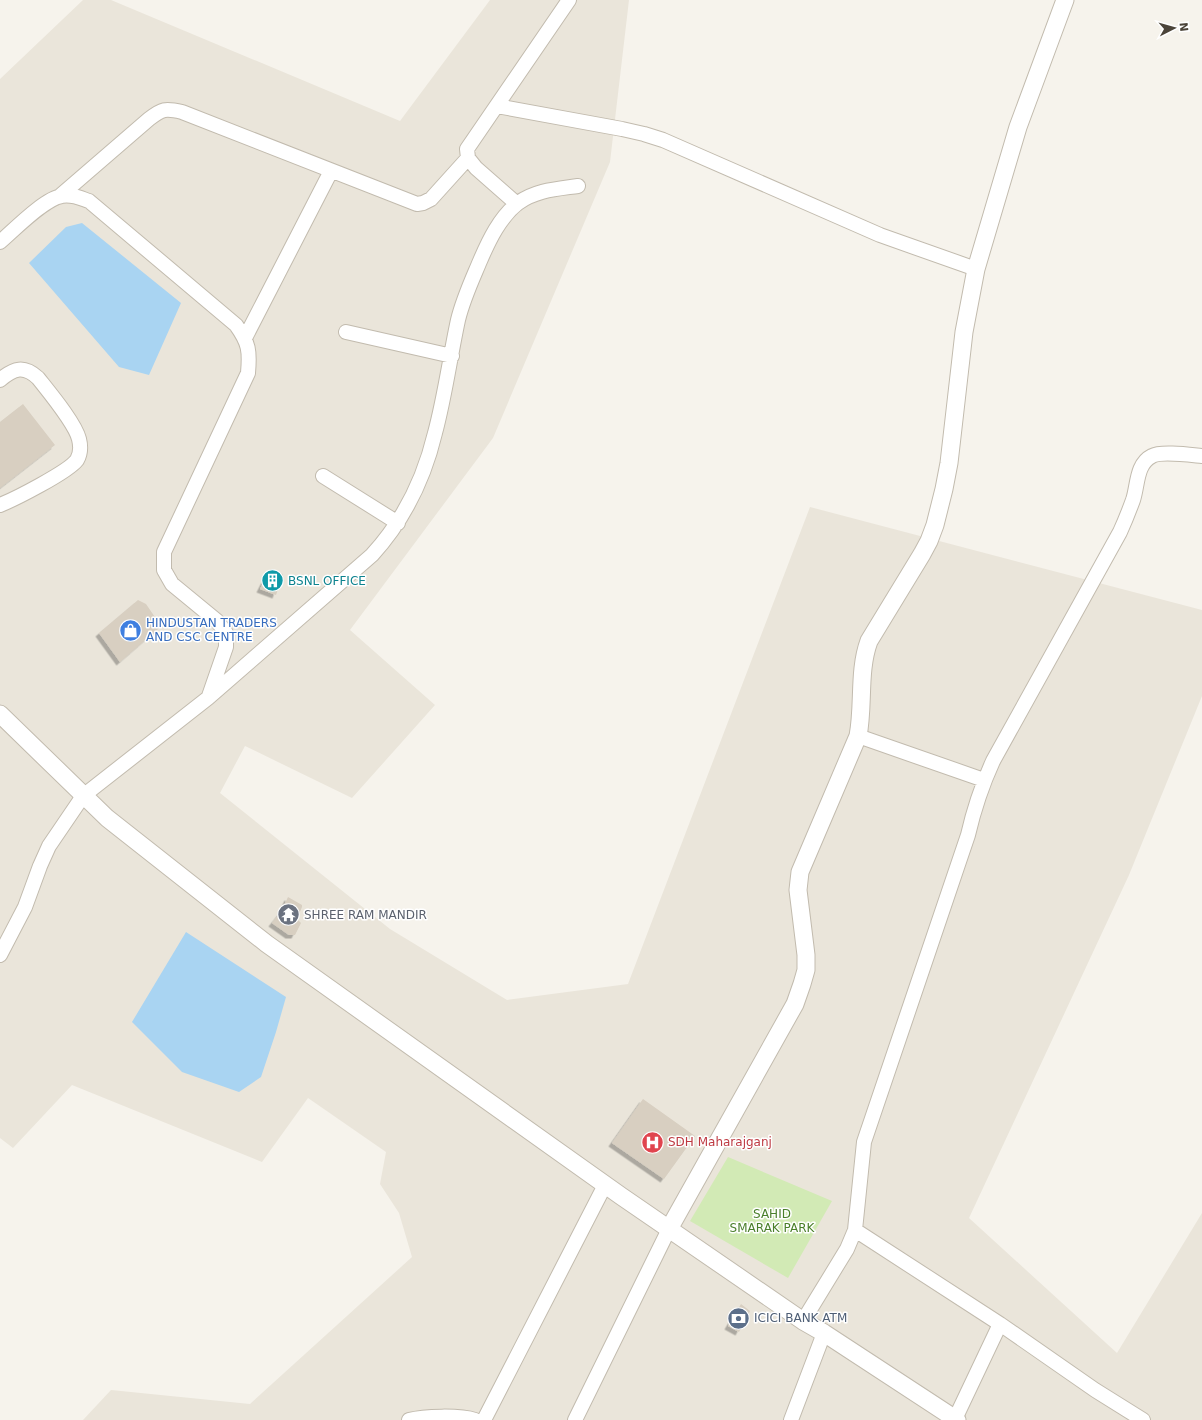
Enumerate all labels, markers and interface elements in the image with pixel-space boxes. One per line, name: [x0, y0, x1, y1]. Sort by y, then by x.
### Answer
north arrow: [1154, 8, 1194, 48]
text: N: [1177, 22, 1190, 32]
building icon: BSNL OFFICE: [259, 568, 285, 594]
place label: BSNL OFFICE: [288, 574, 366, 588]
place label: HINDUSTAN TRADERS AND CSC CENTRE: [146, 616, 277, 644]
shop icon: HINDUSTAN TRADERS AND CSC CENTRE: [117, 617, 143, 643]
temple icon: SHREE RAM MANDIR: [275, 902, 301, 928]
place label: SHREE RAM MANDIR: [304, 908, 427, 922]
hospital icon: SDH Maharajganj: [639, 1129, 665, 1155]
place label: SDH Maharajganj: [668, 1135, 772, 1149]
park label: SAHID SMARAK PARK: [730, 1207, 816, 1235]
bank icon: ICICI BANK ATM: [726, 1305, 752, 1331]
place label: ICICI BANK ATM: [754, 1311, 847, 1325]

